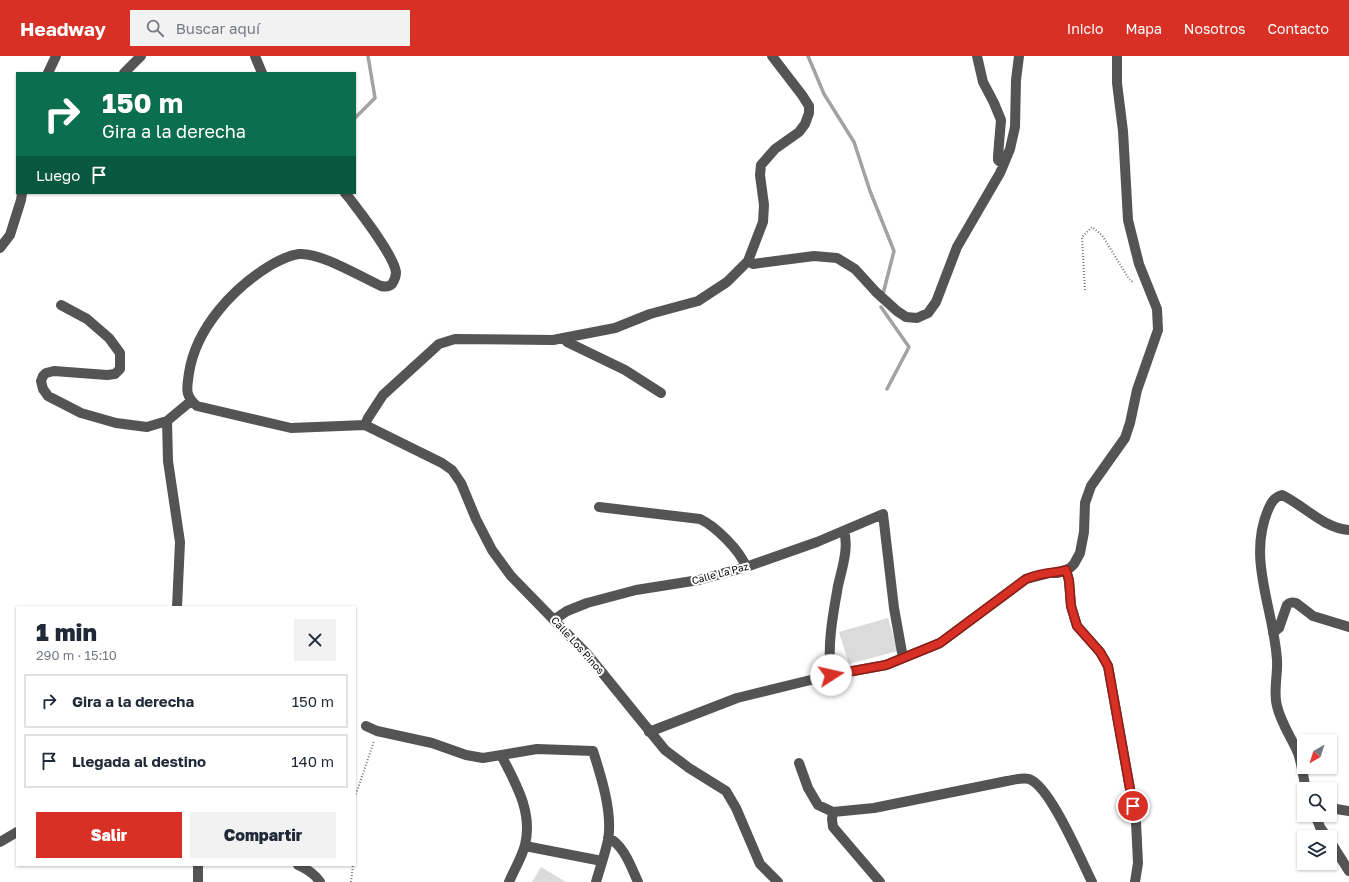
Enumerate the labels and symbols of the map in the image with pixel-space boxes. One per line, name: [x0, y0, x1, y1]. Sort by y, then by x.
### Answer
street label: Calle La Paz: [690, 560, 750, 586]
street label: Calle Los Pinos: [549, 614, 607, 676]
position arrow: [810, 654, 852, 696]
north arrow: [1297, 734, 1337, 774]
pin: [1116, 789, 1150, 823]

